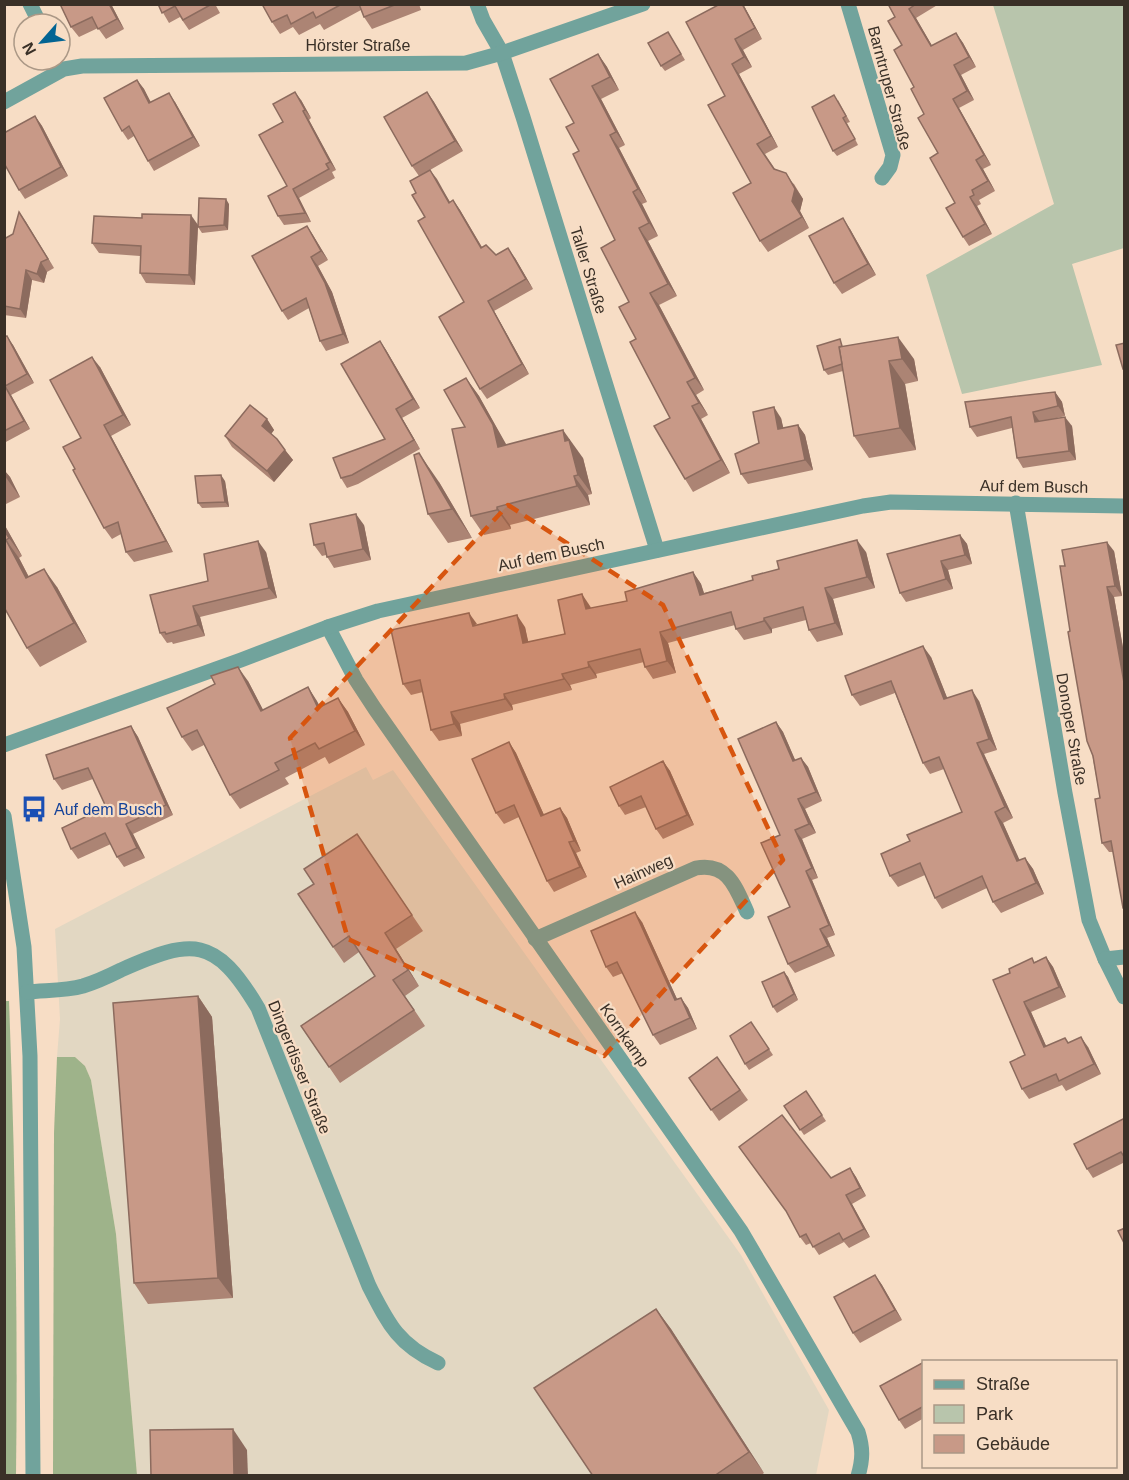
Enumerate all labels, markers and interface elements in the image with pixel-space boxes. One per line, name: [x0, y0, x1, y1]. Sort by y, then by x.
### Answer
north arrow: [12, 12, 72, 72]
street label: Barntruper Straße: [865, 24, 914, 152]
street label: Hörster Straße: [306, 37, 411, 54]
text: N: [19, 40, 39, 58]
street label: Taller Straße: [567, 224, 610, 316]
street label: Auf dem Busch: [980, 477, 1088, 496]
street label: Auf dem Busch: [496, 535, 606, 574]
street label: Donoper Straße: [1053, 672, 1090, 787]
bus stop icon: Auf dem Busch: [19, 794, 49, 824]
place label: Auf dem Busch: [54, 801, 163, 818]
street label: Hainweg: [611, 851, 675, 892]
street label: Dingerdisser Straße: [265, 998, 334, 1136]
street label: Kornkamp: [597, 1001, 653, 1070]
legend: [922, 1360, 1117, 1468]
text: Straße: [976, 1374, 1030, 1394]
text: Park: [976, 1404, 1014, 1424]
text: Gebäude: [976, 1434, 1050, 1454]

